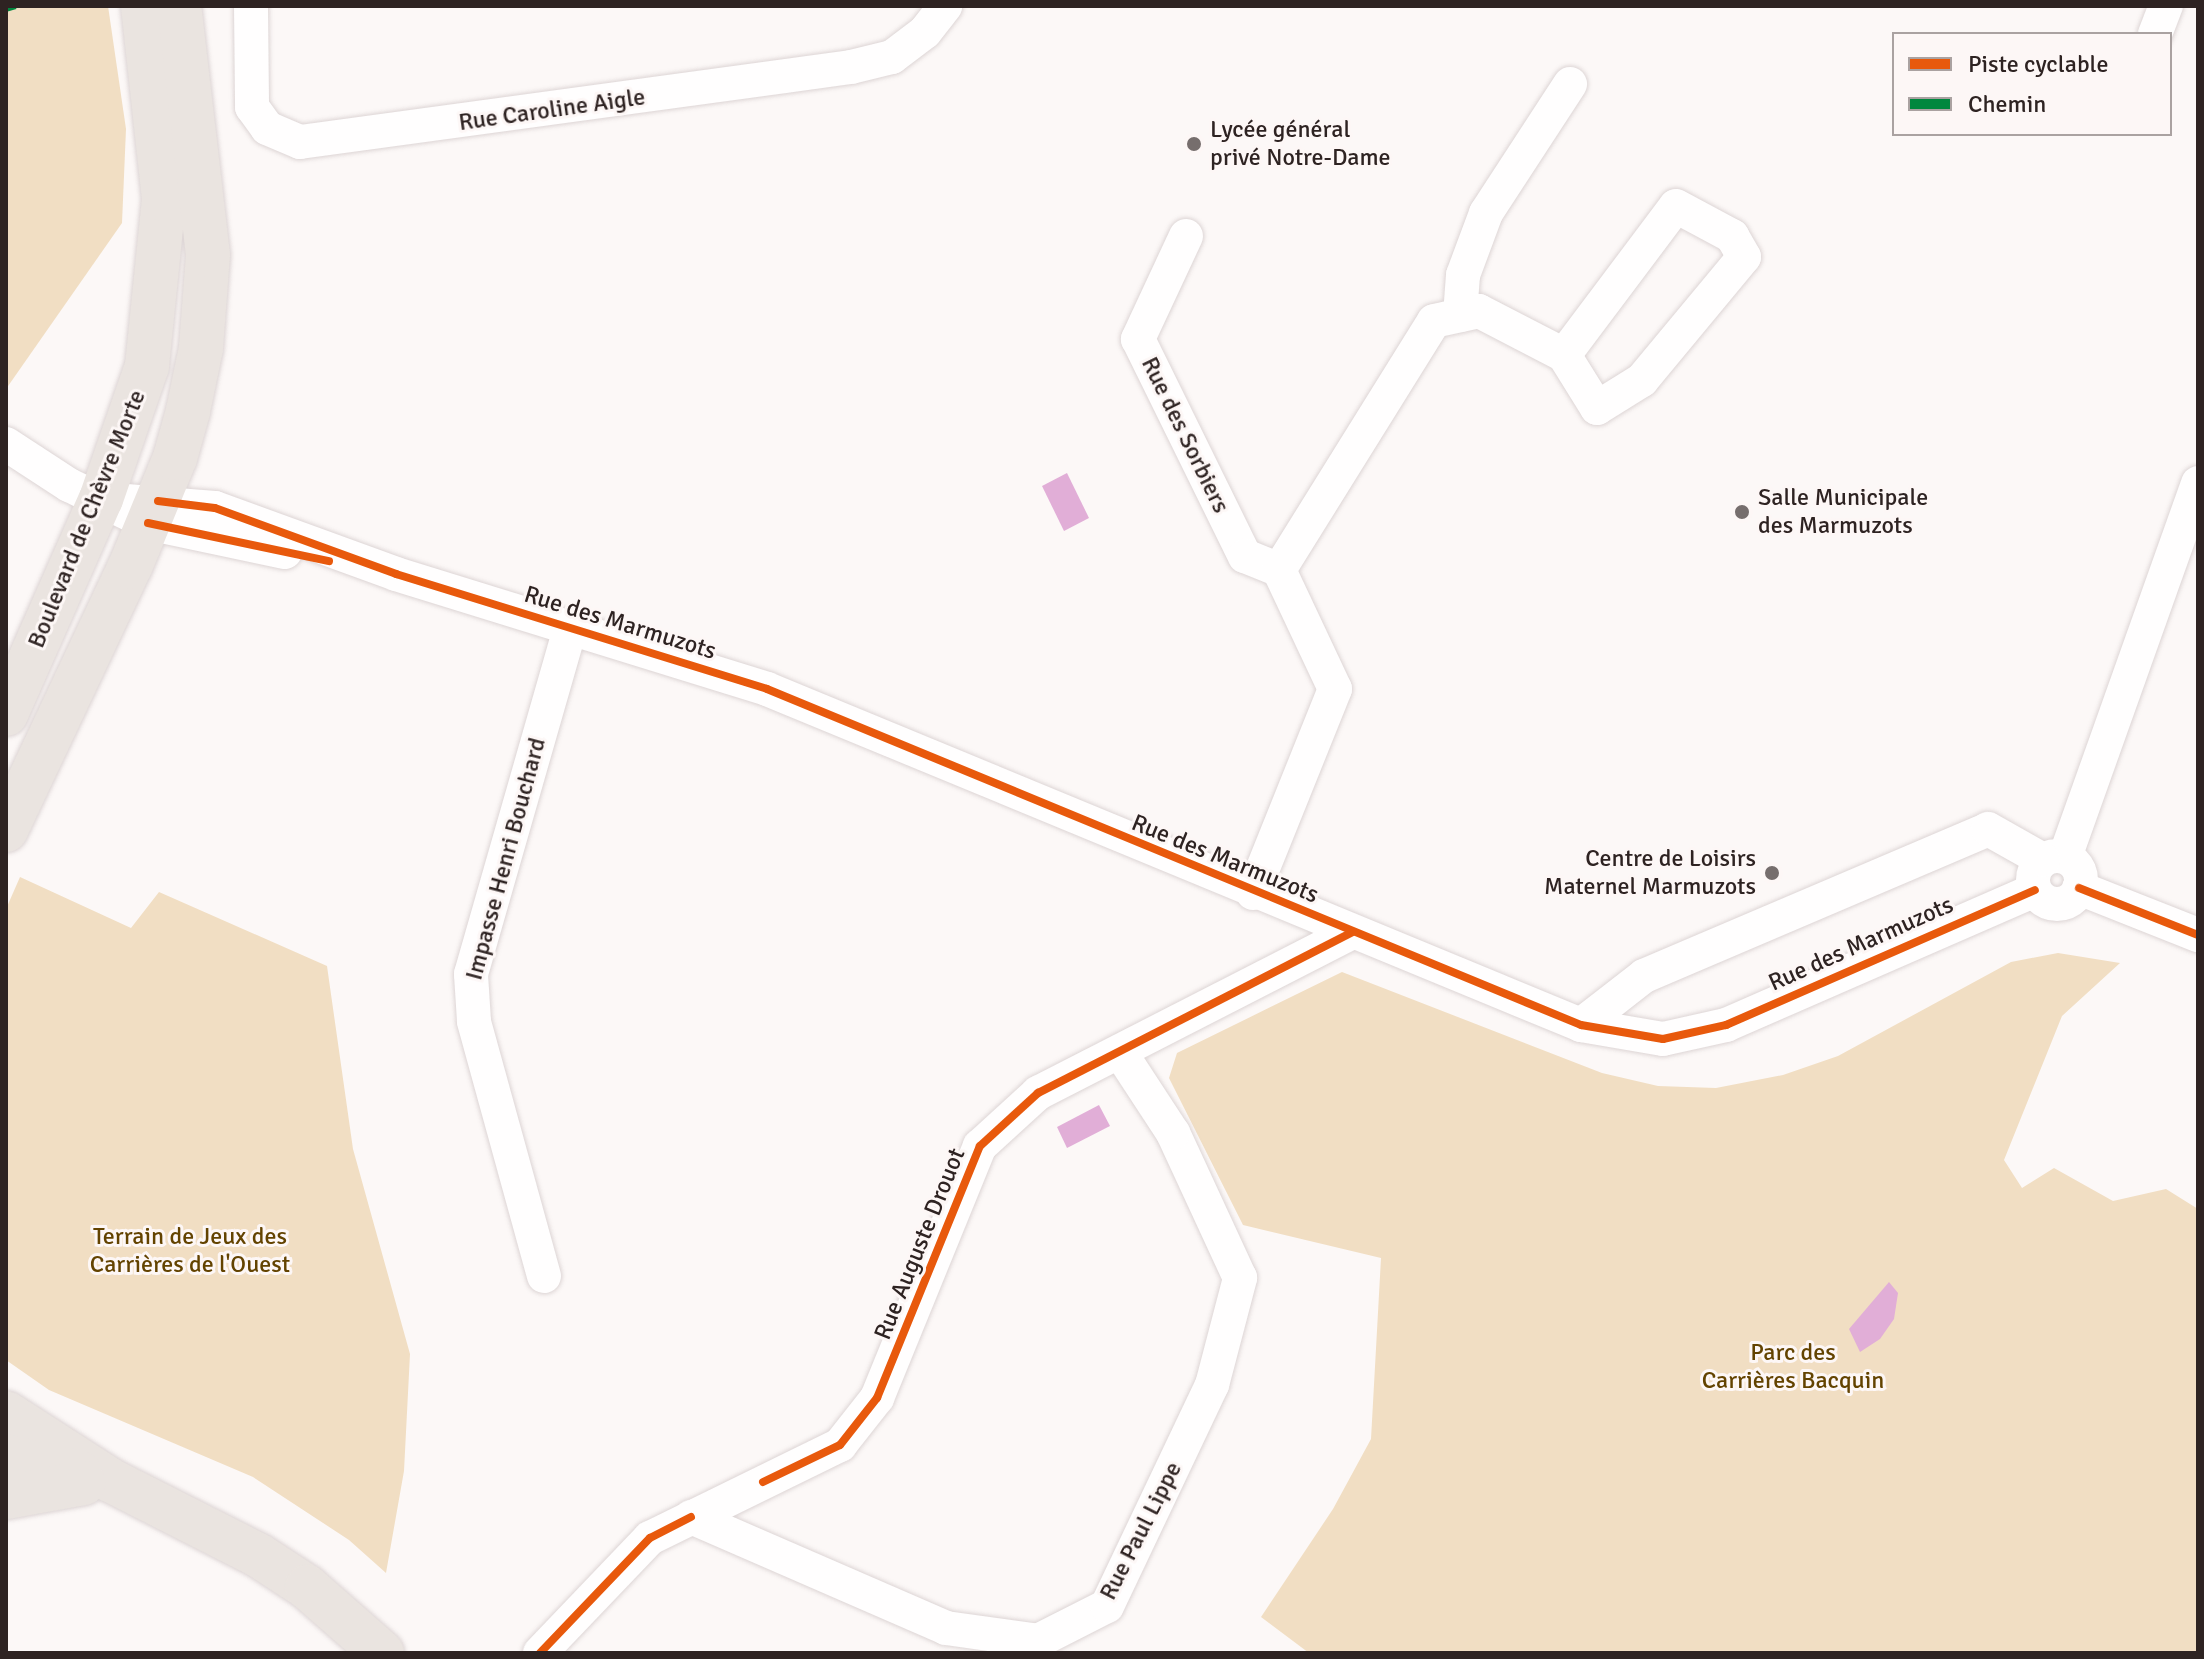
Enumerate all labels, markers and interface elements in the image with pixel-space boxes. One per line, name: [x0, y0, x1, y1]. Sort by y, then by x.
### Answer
legend: [1892, 32, 2172, 136]
text: Piste cyclable: [1968, 49, 2108, 79]
street label: Rue Caroline Aigle: [457, 83, 647, 137]
text: Chemin: [1968, 89, 2046, 119]
place label: Lycée général privé Notre-Dame: [1210, 116, 1391, 172]
marker: Lycée général privé Notre-Dame: [1185, 135, 1203, 153]
street label: Rue des Sorbiers: [1135, 352, 1235, 518]
street label: Boulevard de Chèvre Morte: [22, 386, 152, 652]
place label: Salle Municipale des Marmuzots: [1758, 484, 1928, 540]
marker: Salle Municipale des Marmuzots: [1733, 503, 1751, 521]
street label: Rue des Marmuzots: [521, 580, 719, 666]
street label: Impasse Henri Bouchard: [460, 735, 552, 983]
street label: Rue des Marmuzots: [1127, 808, 1323, 910]
place label: Centre de Loisirs Maternel Marmuzots: [1544, 845, 1756, 901]
marker: Centre de Loisirs Maternel Marmuzots: [1763, 864, 1781, 882]
street label: Rue des Marmuzots: [1764, 890, 1958, 998]
street label: Rue Auguste Drouot: [868, 1144, 972, 1344]
park label: Terrain de Jeux des Carrières de l'Ouest: [90, 1223, 290, 1279]
park label: Parc des Carrières Bacquin: [1702, 1339, 1884, 1395]
street label: Rue Paul Lippe: [1094, 1457, 1188, 1605]

